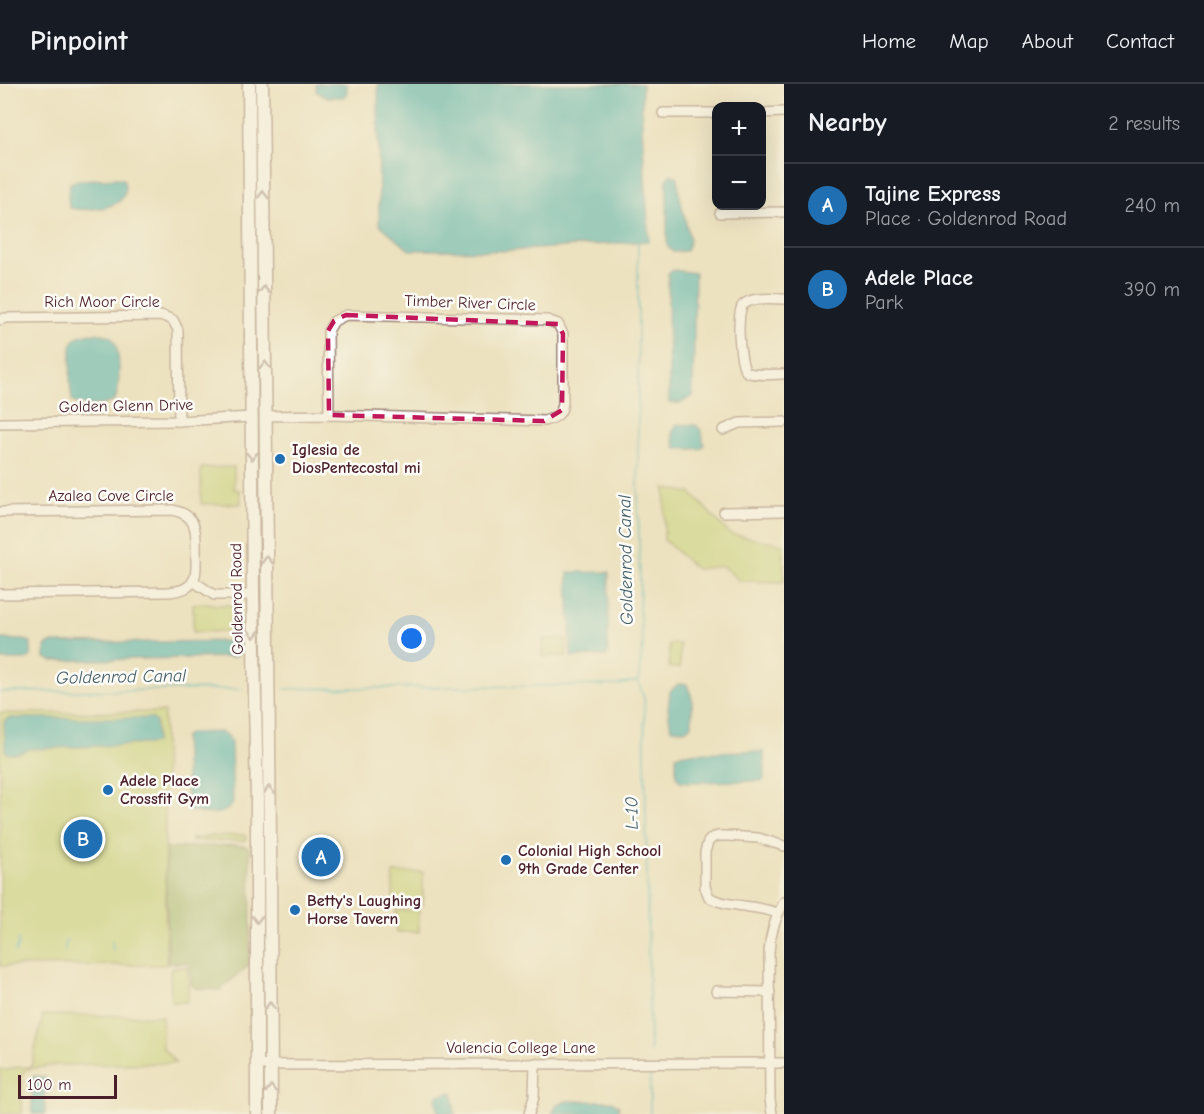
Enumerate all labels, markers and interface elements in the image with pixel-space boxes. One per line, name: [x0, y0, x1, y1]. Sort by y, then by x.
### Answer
text: Pinpoint: [30, 25, 128, 57]
text: Home: [862, 29, 916, 53]
text: Map: [949, 29, 989, 53]
text: About: [1022, 29, 1073, 53]
text: Contact: [1106, 29, 1174, 53]
map controls: [712, 102, 766, 210]
button: +: [712, 102, 766, 156]
text: Nearby: [808, 108, 887, 138]
text: 2 results: [1108, 112, 1180, 135]
button: −: [712, 156, 766, 210]
text: Tajine Express: [865, 181, 1001, 207]
one-way arrow: [257, 190, 269, 199]
text: A: [822, 194, 833, 217]
text: 240 m: [1125, 194, 1180, 217]
text: Place · Goldenrod Road: [865, 207, 1067, 230]
text: Adele Place: [865, 265, 973, 291]
text: B: [821, 278, 834, 301]
text: 390 m: [1124, 278, 1180, 301]
one-way arrow: [258, 285, 271, 294]
text: Park: [865, 291, 903, 314]
street label: Timber River Circle: [404, 292, 536, 314]
street label: Rich Moor Circle: [44, 293, 160, 311]
one-way arrow: [259, 360, 271, 369]
street label: Golden Glenn Drive: [59, 396, 193, 416]
place label: Iglesia de DiosPentecostal mi: [292, 441, 421, 477]
one-way arrow: [246, 452, 258, 461]
marker: Iglesia de DiosPentecostal mi: [273, 452, 287, 466]
street label: Azalea Cove Circle: [48, 487, 174, 505]
water label: Goldenrod Canal: [614, 494, 638, 625]
street label: Goldenrod Road: [227, 543, 247, 655]
one-way arrow: [261, 555, 273, 564]
your location: [397, 624, 426, 653]
one-way arrow: [248, 630, 260, 639]
water label: Goldenrod Canal: [56, 665, 187, 689]
place label: Adele Place Crossfit Gym: [120, 772, 209, 808]
marker: Adele Place Crossfit Gym: [101, 783, 115, 797]
one-way arrow: [262, 786, 275, 795]
water label: L-10: [621, 796, 643, 830]
pin: B: [64, 816, 103, 861]
pin: A: [302, 834, 340, 880]
place label: Colonial High School 9th Grade Center: [518, 842, 661, 878]
marker: Colonial High School 9th Grade Center: [499, 853, 513, 867]
place label: Betty's Laughing Horse Tavern: [307, 892, 421, 928]
marker: Betty's Laughing Horse Tavern: [288, 903, 302, 917]
one-way arrow: [251, 915, 263, 924]
one-way arrow: [264, 1002, 276, 1011]
street label: Valencia College Lane: [446, 1039, 596, 1057]
scale bar: [18, 1072, 117, 1100]
text: 100 m: [27, 1076, 71, 1094]
one-way arrow: [265, 1085, 277, 1094]

